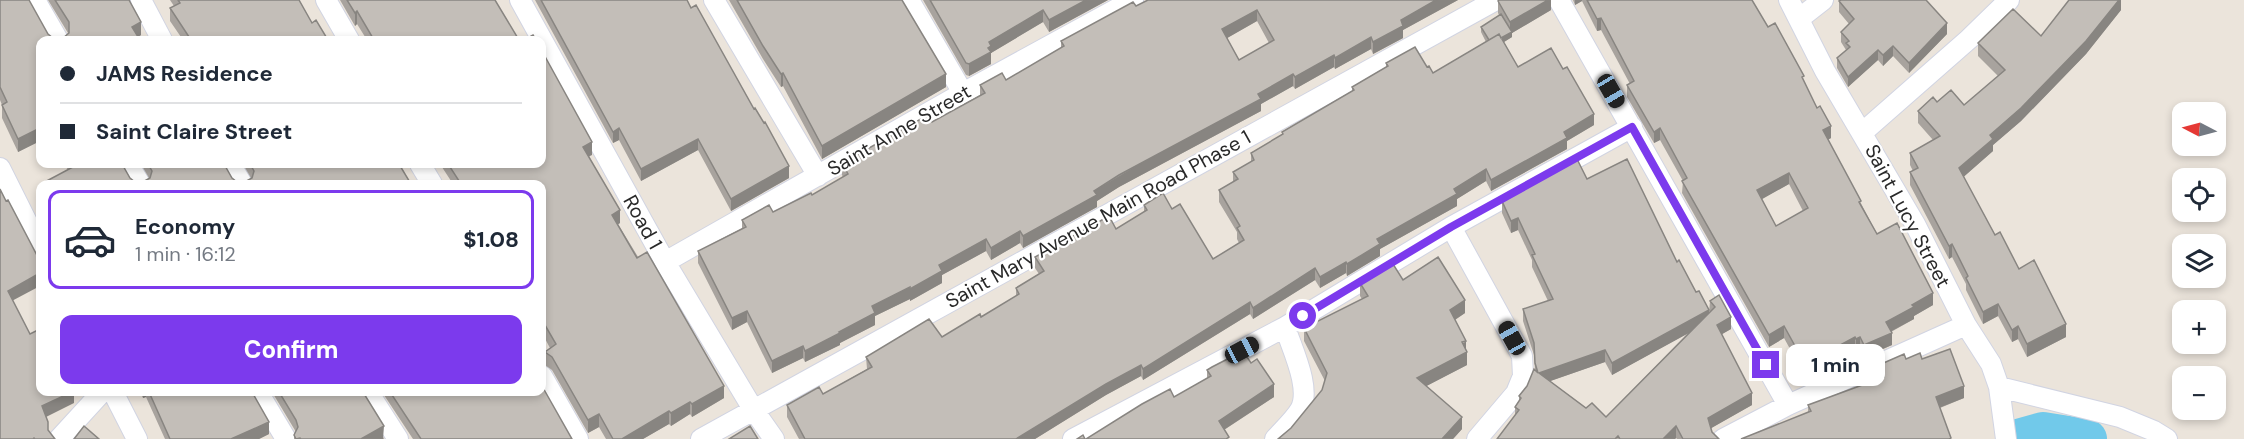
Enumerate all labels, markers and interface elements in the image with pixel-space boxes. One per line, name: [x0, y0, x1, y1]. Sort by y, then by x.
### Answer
text: JAMS Residence: [96, 59, 273, 88]
car: [1594, 71, 1628, 111]
street label: Saint Anne Street: [823, 78, 976, 182]
north arrow: [2172, 102, 2226, 156]
map controls: [2172, 102, 2226, 420]
text: Saint Claire Street: [96, 117, 292, 146]
street label: Saint Mary Avenue Main Road Phase 1: [941, 124, 1255, 314]
street label: Saint Lucy Street: [1859, 140, 1957, 292]
button: locate: [2172, 168, 2226, 222]
street label: Road 1: [618, 190, 668, 254]
text: Economy: [135, 212, 235, 241]
icon: car: [63, 213, 117, 267]
text: $1.08: [463, 225, 519, 254]
button: layers: [2172, 234, 2226, 288]
text: 1 min · 16:12: [135, 241, 236, 267]
button: +: [2172, 300, 2226, 354]
route start: [1289, 302, 1316, 329]
button: Confirm: [60, 315, 522, 384]
car: [1495, 318, 1529, 358]
car: [1222, 334, 1262, 366]
callout: 1 min: [1787, 344, 1886, 386]
route end: [1752, 351, 1779, 378]
text: 1 min: [1811, 352, 1860, 378]
button: −: [2172, 366, 2226, 420]

